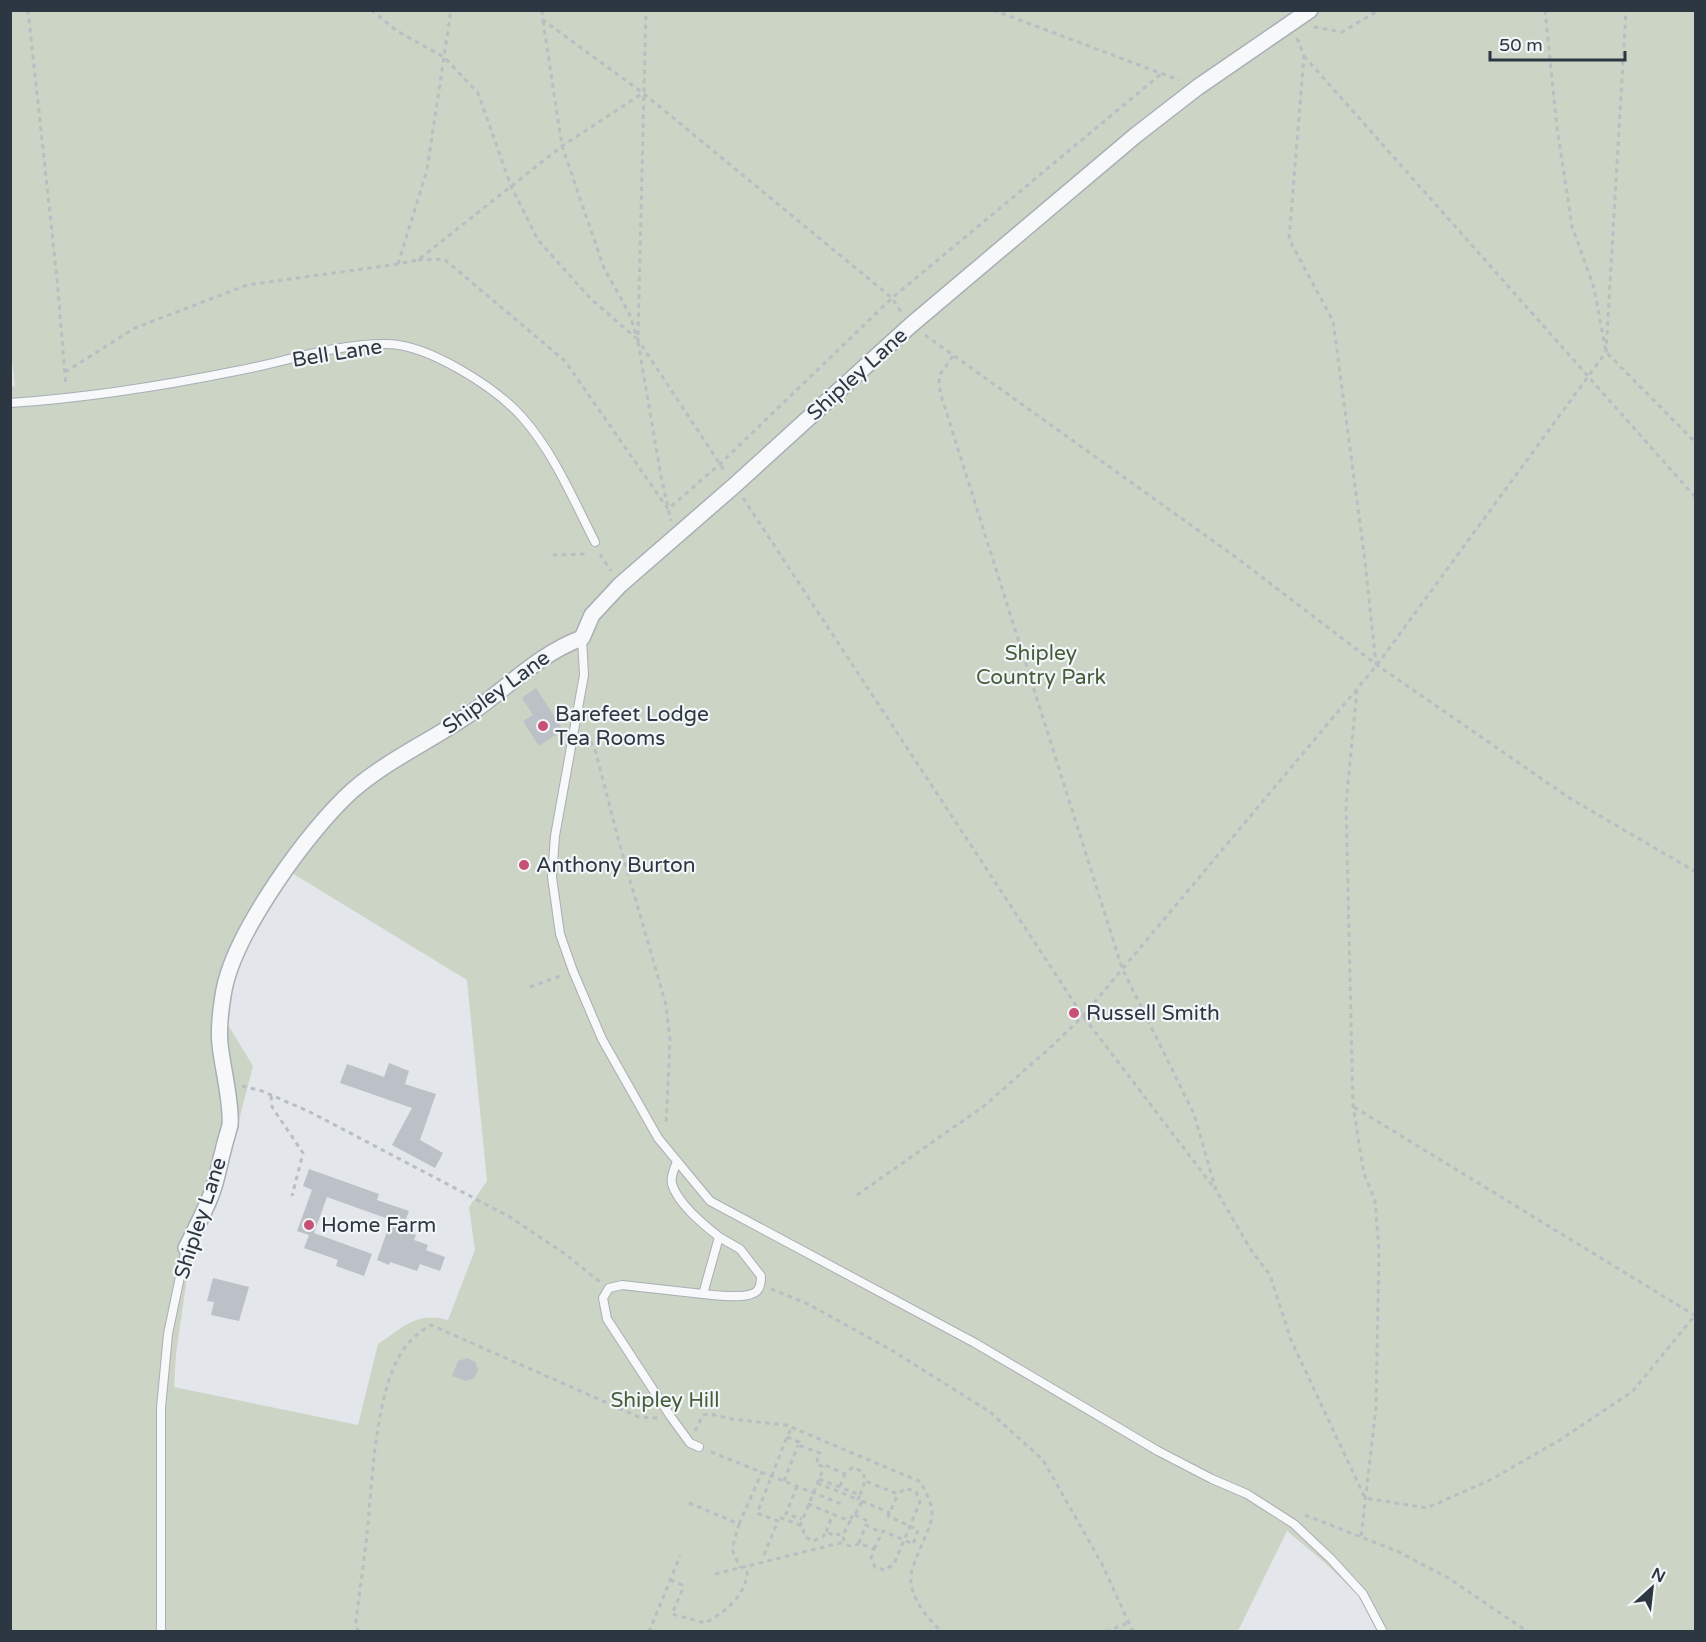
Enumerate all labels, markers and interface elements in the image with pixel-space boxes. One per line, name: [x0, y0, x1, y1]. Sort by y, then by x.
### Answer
scale bar: [1490, 24, 1625, 62]
text: 50 m: [1499, 34, 1543, 56]
street label: Shipley Lane: [802, 323, 913, 426]
street label: Bell Lane: [290, 334, 384, 373]
park label: Shipley Country Park: [976, 641, 1106, 690]
street label: Shipley Lane: [438, 645, 555, 740]
place label: Barefeet Lodge Tea Rooms: [555, 702, 709, 751]
marker: Barefeet Lodge Tea Rooms: [536, 719, 550, 733]
place label: Anthony Burton: [536, 853, 696, 878]
marker: Anthony Burton: [517, 858, 531, 872]
place label: Russell Smith: [1086, 1001, 1220, 1026]
marker: Russell Smith: [1067, 1006, 1081, 1020]
street label: Shipley Lane: [169, 1154, 232, 1282]
place label: Home Farm: [321, 1213, 436, 1238]
marker: Home Farm: [302, 1218, 316, 1232]
park label: Shipley Hill: [610, 1388, 720, 1413]
north arrow: [1622, 1558, 1682, 1618]
text: N: [1648, 1564, 1669, 1587]

